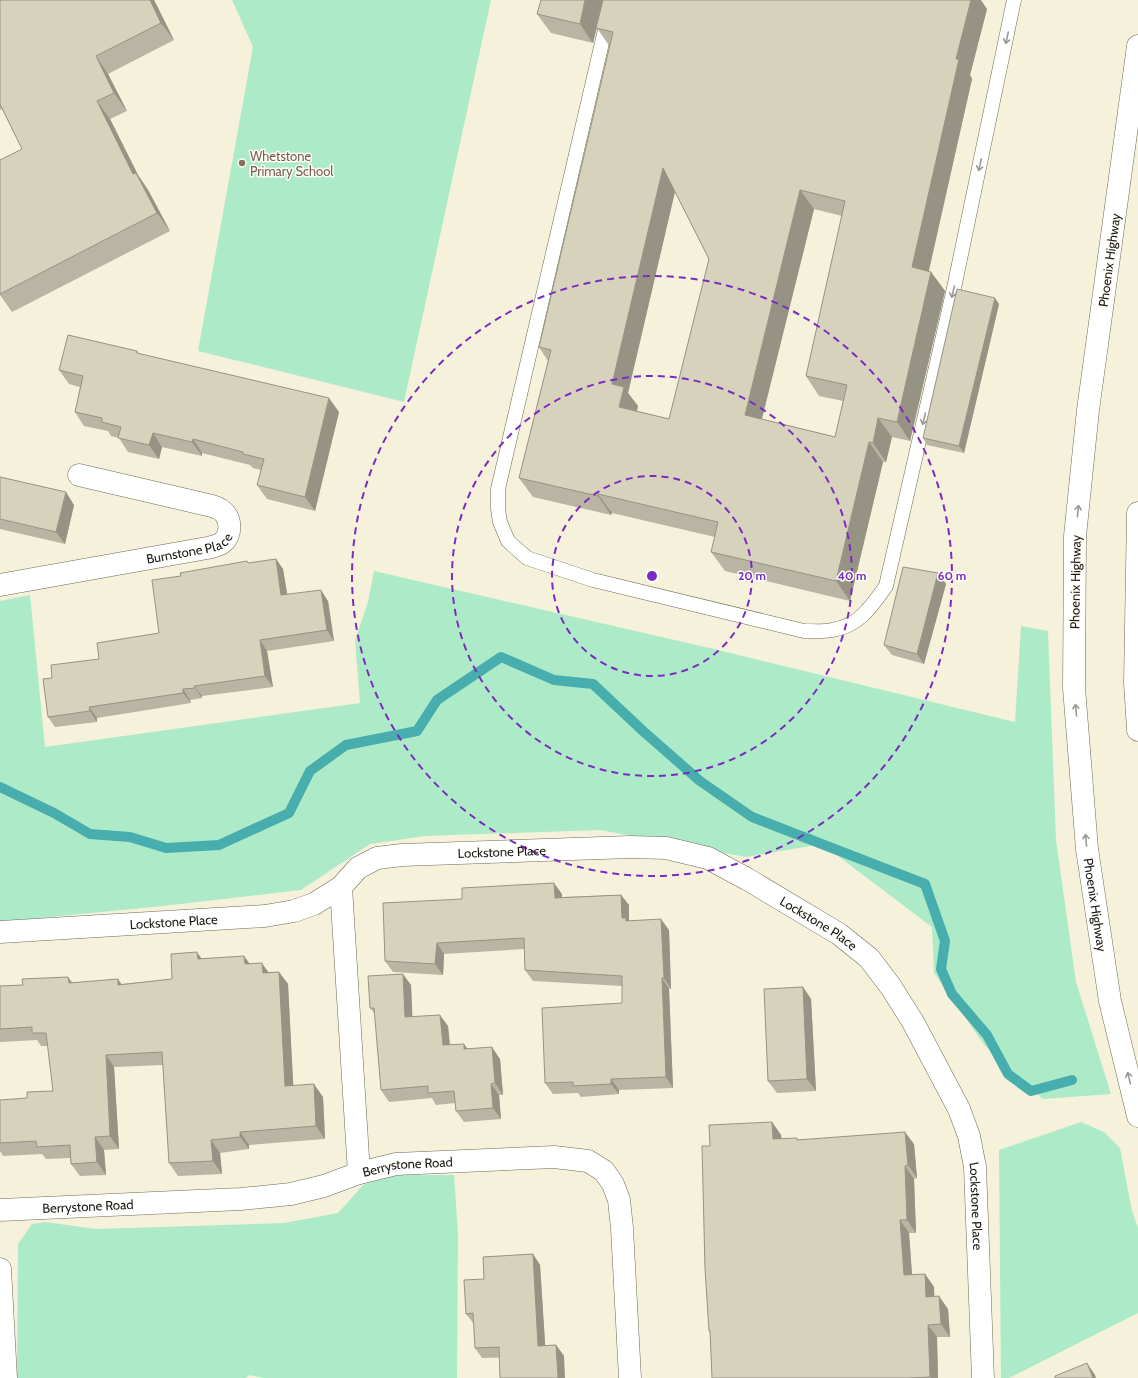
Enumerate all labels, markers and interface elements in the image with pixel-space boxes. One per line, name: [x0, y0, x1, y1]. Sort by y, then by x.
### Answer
one-way arrow: [1002, 31, 1010, 44]
place label: Whetstone Primary School: [250, 148, 333, 179]
marker: Whetstone Primary School: [237, 158, 247, 168]
one-way arrow: [975, 159, 983, 172]
street label: Phoenix Highway: [1095, 212, 1124, 308]
one-way arrow: [948, 286, 956, 299]
one-way arrow: [919, 412, 927, 425]
one-way arrow: [1074, 505, 1082, 518]
street label: Burnstone Place: [145, 530, 236, 567]
street label: Phoenix Highway: [1066, 534, 1084, 629]
text: 20 m: [738, 568, 766, 583]
text: 40 m: [837, 568, 867, 583]
text: 60 m: [938, 568, 966, 583]
centre of rings: [645, 569, 659, 583]
one-way arrow: [1072, 704, 1079, 717]
one-way arrow: [1083, 834, 1090, 847]
street label: Lockstone Place: [457, 842, 546, 861]
street label: Phoenix Highway: [1080, 857, 1110, 953]
street label: Lockstone Place: [777, 893, 861, 954]
street label: Lockstone Place: [129, 911, 219, 932]
one-way arrow: [1124, 1072, 1132, 1085]
street label: Berrystone Road: [361, 1153, 453, 1180]
street label: Lockstone Place: [966, 1161, 986, 1251]
street label: Berrystone Road: [42, 1196, 134, 1216]

